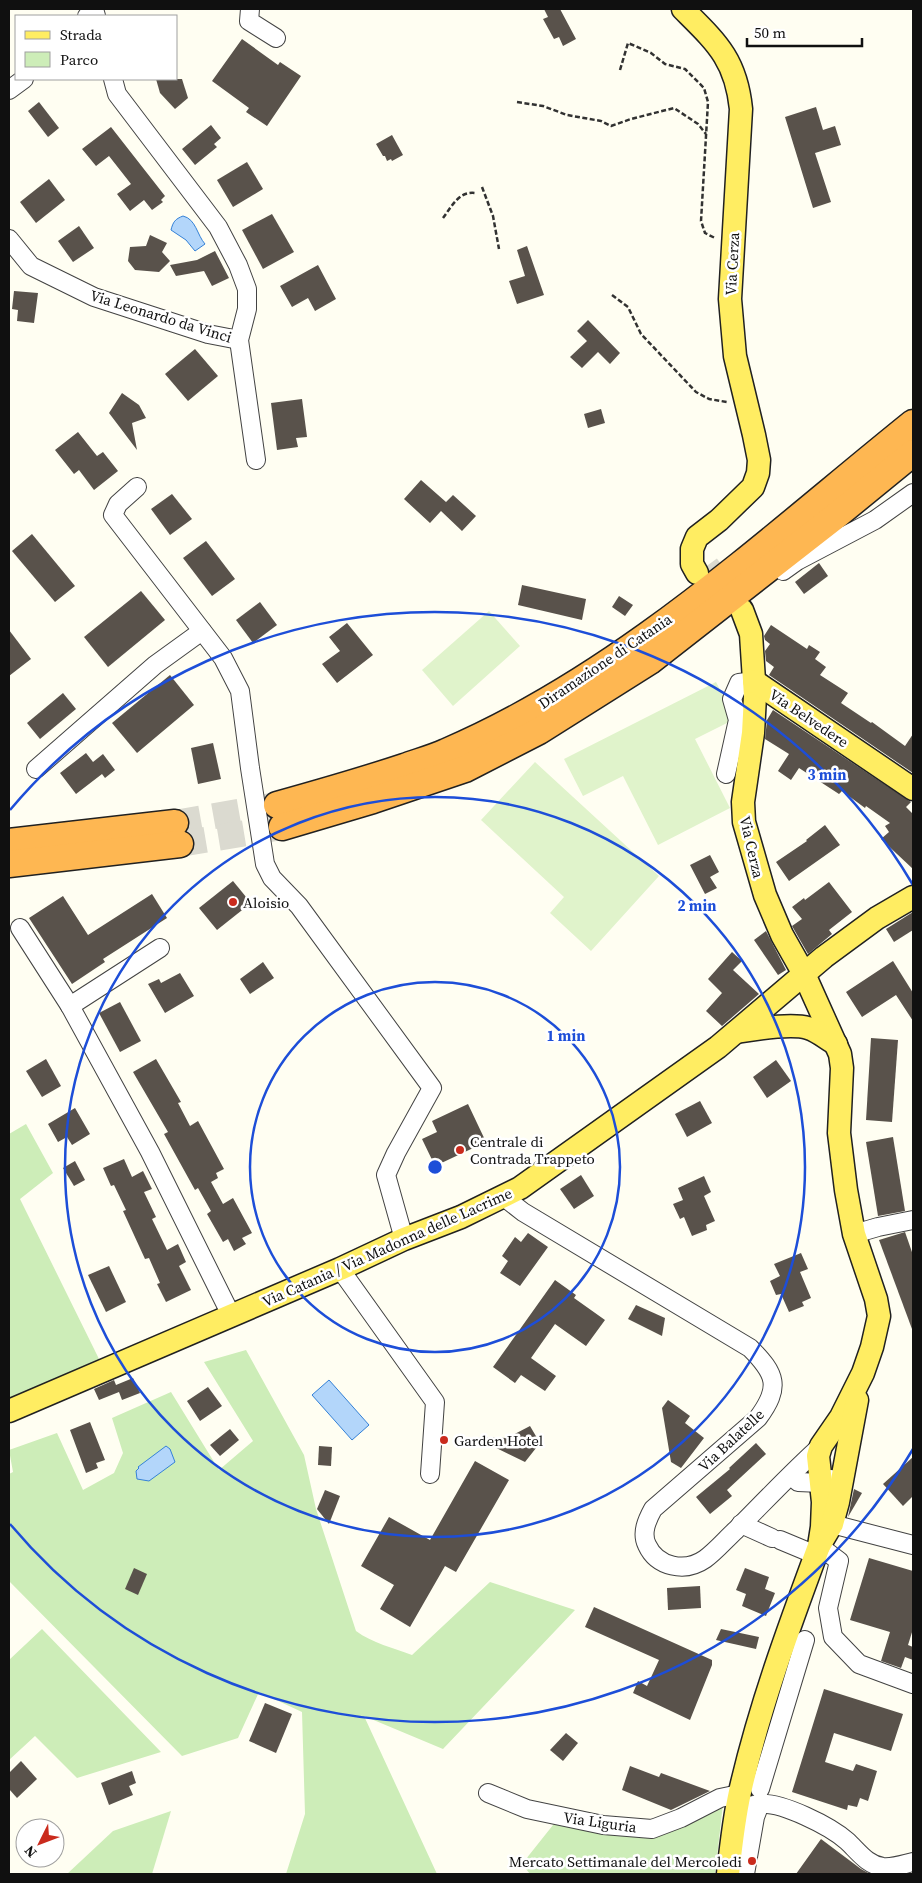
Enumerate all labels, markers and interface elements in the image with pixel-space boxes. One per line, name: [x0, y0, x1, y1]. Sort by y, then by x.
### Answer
legend: [15, 15, 178, 80]
scale bar: [747, 15, 862, 47]
text: 50 m: [754, 22, 786, 43]
text: Strada: [60, 24, 103, 45]
text: Parco: [60, 49, 98, 70]
street label: Via Cerza: [720, 232, 744, 296]
street label: Via Leonardo da Vinci: [88, 284, 234, 348]
street label: Diramazione di Catania: [534, 608, 676, 714]
street label: Via Belvedere: [765, 684, 853, 752]
text: 3 min: [808, 764, 846, 785]
street label: Via Cerza: [735, 814, 769, 881]
place label: Aloisio: [243, 892, 289, 913]
text: 2 min: [678, 895, 716, 916]
marker: Aloisio: [227, 896, 239, 908]
text: 1 min: [547, 1025, 585, 1046]
place label: Centrale di Contrada Trappeto: [470, 1131, 595, 1169]
marker: Centrale di Contrada Trappeto: [454, 1144, 466, 1156]
centre of rings: [426, 1158, 444, 1176]
street label: Via Catania / Via Madonna delle Lacrime: [259, 1182, 516, 1312]
street label: Via Balatelle: [693, 1404, 769, 1476]
place label: Garden Hotel: [454, 1430, 544, 1451]
marker: Garden Hotel: [438, 1434, 450, 1446]
street label: Via Liguria: [562, 1806, 638, 1838]
north arrow: [15, 1818, 65, 1868]
text: N: [19, 1841, 41, 1862]
place label: Mercato Settimanale del Mercoledi: [509, 1851, 742, 1872]
marker: Mercato Settimanale del Mercoledi: [746, 1855, 758, 1867]

